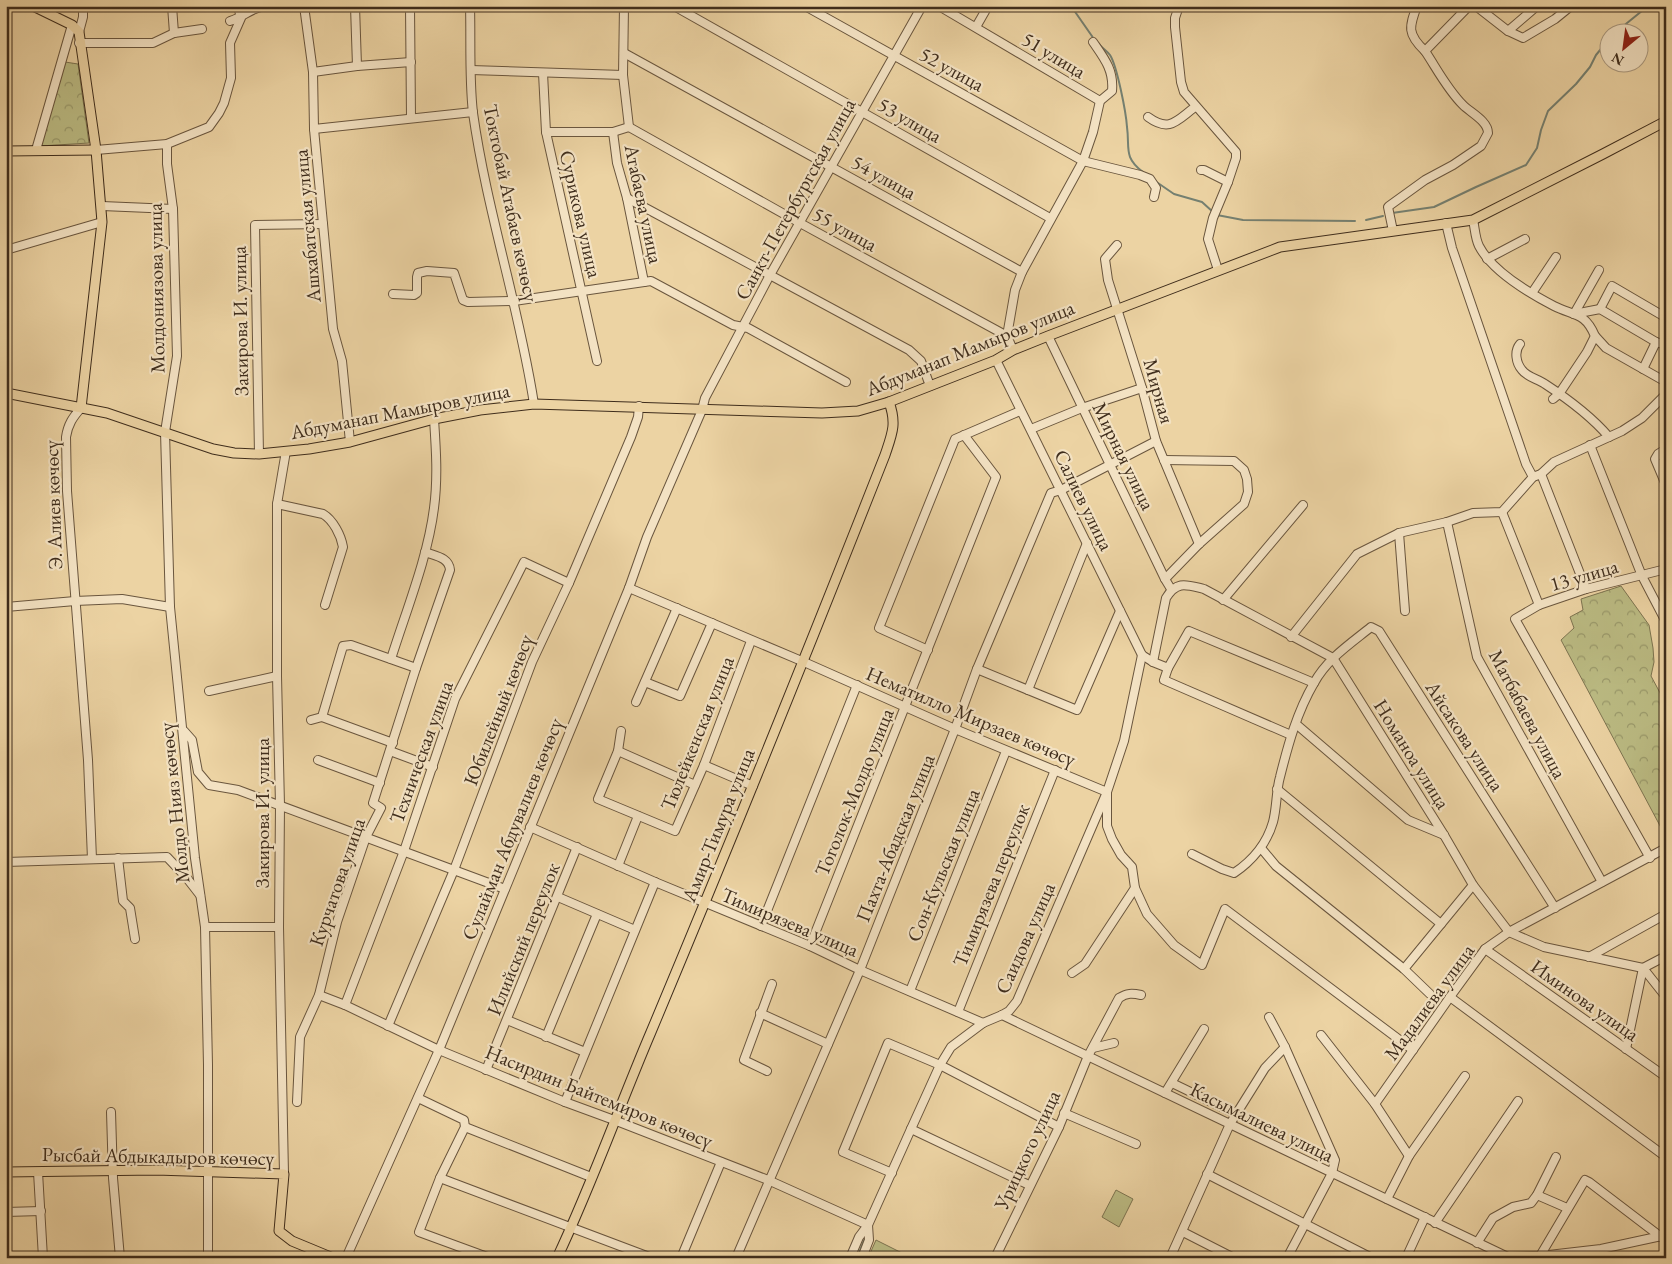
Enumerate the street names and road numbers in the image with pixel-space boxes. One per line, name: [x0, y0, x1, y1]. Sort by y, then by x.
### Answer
street label: 51 улица: [1017, 26, 1091, 84]
street label: 52 улица: [915, 41, 989, 97]
street label: 53 улица: [873, 91, 947, 149]
street label: Санкт-Петербургская улица: [729, 94, 861, 304]
street label: Токтобай Атабаев көчөсү: [477, 102, 545, 305]
street label: Атабаева улица: [618, 141, 669, 266]
street label: Ашхабатская улица: [287, 148, 327, 305]
street label: Сурикова улица: [554, 148, 608, 280]
street label: 54 улица: [847, 149, 921, 205]
street label: 55 улица: [808, 201, 882, 257]
street label: Молдониязова улица: [142, 203, 170, 373]
street label: Закирова И. улица: [226, 246, 254, 396]
street label: Абдуманап Мамыров улица: [861, 294, 1078, 402]
street label: Мирная: [1137, 356, 1181, 427]
street label: Абдуманап Мамыров улица: [287, 377, 512, 445]
street label: Мирная улица: [1087, 398, 1161, 514]
street label: Э. Алиев көчөсү: [38, 438, 68, 570]
street label: Салиев улица: [1048, 445, 1120, 555]
street label: 13 улица: [1547, 553, 1621, 597]
street label: Юбилейный көчөсү: [457, 629, 539, 789]
street label: Матбабаева улица: [1483, 645, 1573, 783]
street label: Тюлейкенская улица: [654, 652, 740, 814]
street label: Нематилло Мирзаев көчөсү: [862, 660, 1081, 772]
street label: Айсакова улица: [1419, 675, 1510, 796]
street label: Техническая улица: [383, 677, 459, 827]
street label: Номаноа улица: [1368, 694, 1456, 814]
street label: Тоголок-Молдо улица: [808, 704, 900, 880]
street label: Сулайман Абдувалиев көчөсү: [456, 713, 569, 944]
street label: Молдо Нияз көчөсү: [153, 720, 195, 885]
street label: Закирова И. улица: [249, 738, 275, 888]
street label: Амир-Тимура улица: [675, 744, 761, 907]
street label: Пахта-Абадская улица: [849, 750, 941, 926]
street label: Сон-Кульская улица: [900, 785, 986, 945]
street label: Тимирязева переулок: [946, 799, 1036, 970]
street label: Курчатова улица: [303, 815, 371, 949]
street label: Илийский переулок: [480, 858, 566, 1019]
street label: Саидова улица: [989, 878, 1061, 998]
street label: Тимирязева улица: [717, 881, 863, 963]
street label: Мадалиева улица: [1378, 939, 1480, 1065]
street label: Иминова улица: [1526, 953, 1644, 1047]
street label: Насирдин Байтемиров көчөсү: [481, 1038, 718, 1154]
street label: Касымалиева улица: [1186, 1076, 1338, 1168]
street label: Урицкого улица: [988, 1086, 1066, 1215]
street label: Рысбай Абдыкадыров көчөсү: [42, 1141, 276, 1171]

